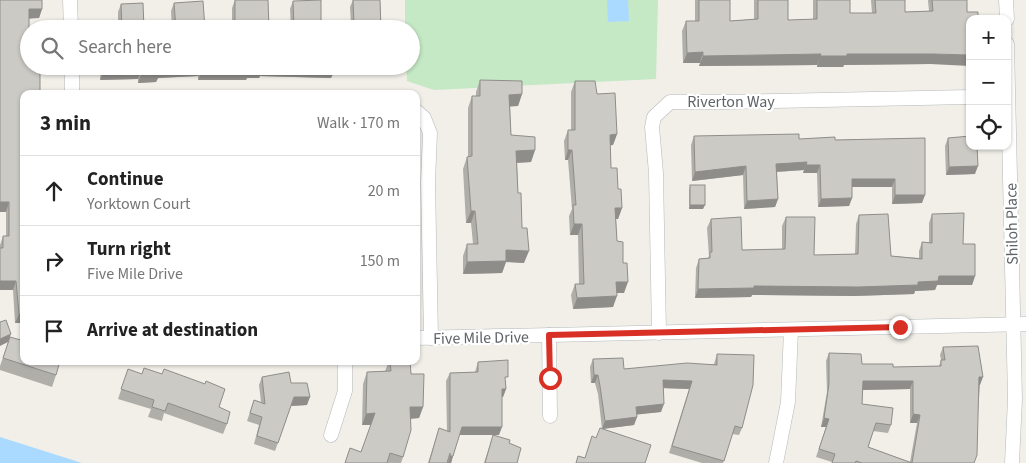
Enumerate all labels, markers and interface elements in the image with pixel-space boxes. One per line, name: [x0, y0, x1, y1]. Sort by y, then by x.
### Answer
map controls: [966, 15, 1011, 150]
button: +: [966, 15, 1011, 60]
search box: [20, 20, 420, 75]
icon: search: [38, 34, 66, 62]
text: Search here: [78, 34, 172, 61]
button: −: [966, 60, 1011, 105]
street label: Riverton Way: [687, 91, 775, 113]
button: locate: [966, 105, 1011, 150]
text: 3 min: [40, 108, 91, 138]
text: Walk · 170 m: [317, 112, 400, 134]
text: Continue: [87, 166, 164, 193]
icon: ahead: [40, 177, 68, 205]
text: 20 m: [368, 180, 400, 202]
street label: Shiloh Place: [1000, 183, 1024, 265]
text: Yorktown Court: [87, 193, 191, 215]
text: Turn right: [87, 236, 171, 263]
icon: right: [40, 247, 68, 275]
text: 150 m: [360, 250, 400, 272]
text: Five Mile Drive: [87, 263, 183, 285]
route end: [889, 316, 912, 339]
icon: arrive: [40, 317, 68, 345]
text: Arrive at destination: [87, 317, 258, 344]
street label: Five Mile Drive: [433, 326, 529, 350]
route start: [539, 367, 562, 390]

